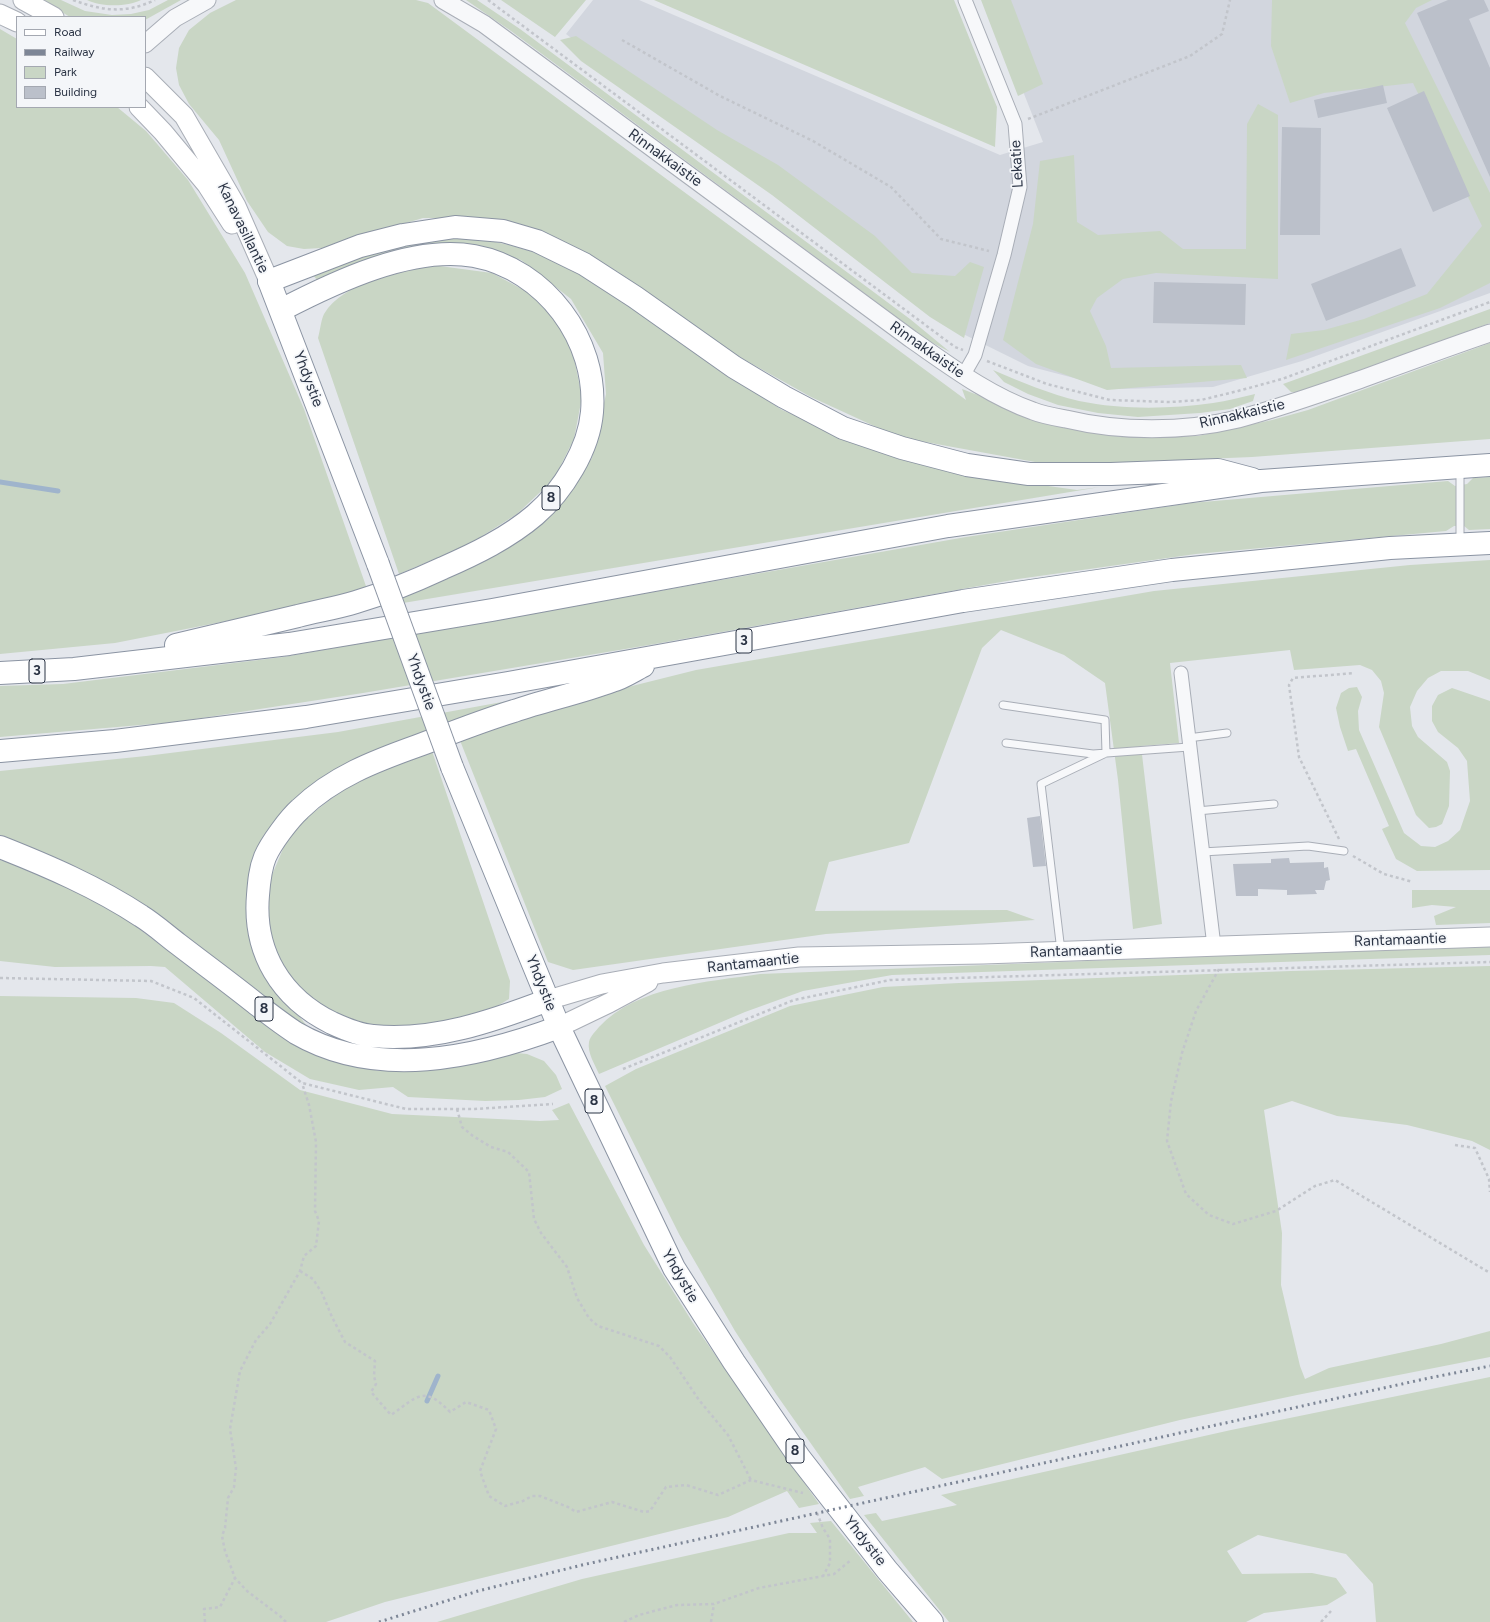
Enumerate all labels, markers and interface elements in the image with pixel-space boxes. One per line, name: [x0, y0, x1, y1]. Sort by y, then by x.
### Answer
legend: [16, 16, 146, 108]
text: Road: [54, 25, 82, 39]
text: Railway: [54, 45, 95, 59]
text: Park: [54, 65, 77, 79]
text: Building: [54, 85, 97, 99]
street label: Rinnakkaistie: [624, 125, 706, 191]
street label: Lekatie: [1007, 140, 1027, 188]
street label: Kanavasillantie: [213, 180, 273, 276]
street label: Rinnakkaistie: [886, 318, 968, 382]
street label: Yhdystie: [289, 348, 327, 410]
street label: Rinnakkaistie: [1198, 395, 1286, 433]
road number: 8: [542, 486, 560, 510]
road number: 3: [736, 629, 752, 653]
street label: Yhdystie: [403, 651, 439, 713]
road number: 3: [29, 659, 45, 683]
street label: Rantamaantie: [1353, 929, 1447, 951]
street label: Rantamaantie: [1029, 940, 1123, 962]
street label: Rantamaantie: [706, 949, 800, 977]
street label: Yhdystie: [522, 953, 560, 1013]
road number: 8: [255, 997, 273, 1021]
road number: 8: [585, 1089, 603, 1113]
street label: Yhdystie: [658, 1246, 702, 1306]
road number: 8: [786, 1439, 804, 1463]
street label: Yhdystie: [840, 1512, 890, 1570]

